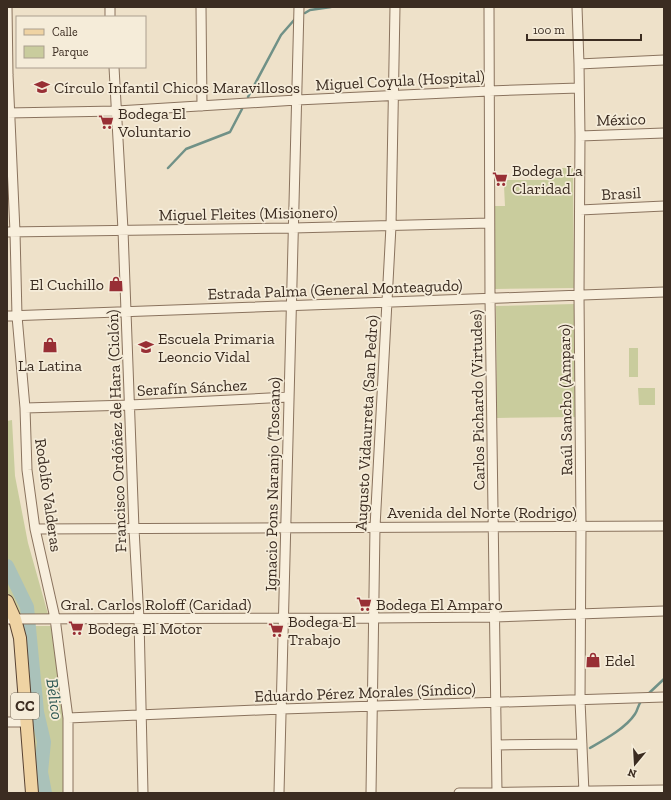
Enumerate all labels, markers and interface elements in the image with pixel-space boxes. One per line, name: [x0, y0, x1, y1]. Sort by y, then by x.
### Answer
legend: [16, 16, 146, 68]
scale bar: [527, 16, 641, 42]
text: 100 m: [533, 23, 565, 37]
text: Calle: [52, 25, 78, 39]
text: Parque: [52, 45, 89, 59]
street label: Miguel Coyula (Hospital): [315, 67, 485, 94]
school or university icon: Círculo Infantil Chicos Maravillosos: [33, 78, 51, 96]
place label: Círculo Infantil Chicos Maravillosos: [54, 78, 300, 97]
place label: Bodega El Voluntario: [117, 104, 191, 141]
street label: México: [596, 109, 646, 130]
supermarket icon: Bodega El Voluntario: [97, 113, 115, 131]
place label: Bodega La Claridad: [512, 161, 583, 198]
supermarket icon: Bodega La Claridad: [491, 170, 509, 188]
street label: Brasil: [601, 183, 641, 204]
street label: Miguel Fleites (Misionero): [158, 202, 338, 225]
place label: El Cuchillo: [30, 275, 104, 294]
shop icon: El Cuchillo: [107, 275, 125, 293]
street label: Estrada Palma (General Monteagudo): [207, 276, 463, 303]
street label: Francisco Ordóñez de Hara (Ciclón): [103, 309, 130, 553]
street label: Carlos Pichardo (Virtudes): [466, 310, 489, 490]
street label: Augusto Vidaurreta (San Pedro): [351, 315, 382, 531]
street label: Raúl Sancho (Amparo): [555, 324, 576, 476]
place label: Escuela Primaria Leoncio Vidal: [158, 329, 275, 366]
shop icon: La Latina: [41, 336, 59, 354]
school or university icon: Escuela Primaria Leoncio Vidal: [137, 338, 155, 356]
place label: La Latina: [18, 356, 82, 375]
street label: Serafín Sánchez: [136, 375, 248, 400]
street label: Ignacio Pons Naranjo (Toscano): [261, 377, 284, 591]
street label: Rodolfo Valderas: [31, 437, 66, 553]
street label: Avenida del Norte (Rodrigo): [387, 503, 577, 522]
street label: Gral. Carlos Roloff (Caridad): [61, 595, 251, 614]
supermarket icon: Bodega El Amparo: [355, 595, 373, 613]
place label: Bodega El Amparo: [376, 595, 503, 614]
place label: Bodega El Trabajo: [288, 612, 356, 649]
supermarket icon: Bodega El Motor: [67, 619, 85, 637]
place label: Bodega El Motor: [88, 619, 203, 638]
supermarket icon: Bodega El Trabajo: [267, 621, 285, 639]
shop icon: Edel: [584, 651, 602, 669]
place label: Edel: [605, 651, 635, 670]
water label: Bélico: [42, 677, 68, 721]
street label: Eduardo Pérez Morales (Síndico): [254, 679, 476, 706]
road number: CC: [11, 693, 39, 719]
north arrow: [615, 744, 655, 784]
text: N: [625, 765, 638, 781]

